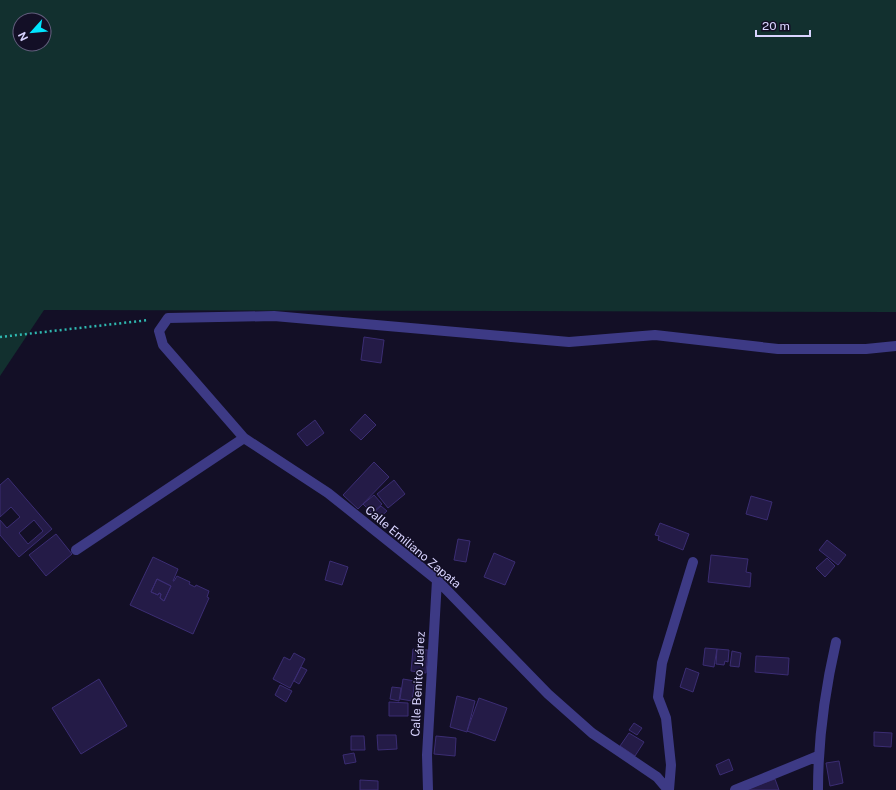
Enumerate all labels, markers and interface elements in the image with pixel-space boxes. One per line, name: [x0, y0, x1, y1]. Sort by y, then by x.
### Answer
north arrow: [12, 12, 52, 52]
scale bar: [756, 12, 810, 38]
text: 20 m: [762, 19, 790, 33]
text: N: [16, 30, 30, 43]
street label: Calle Emiliano Zapata: [362, 503, 464, 591]
street label: Calle Benito Juárez: [408, 631, 428, 737]

